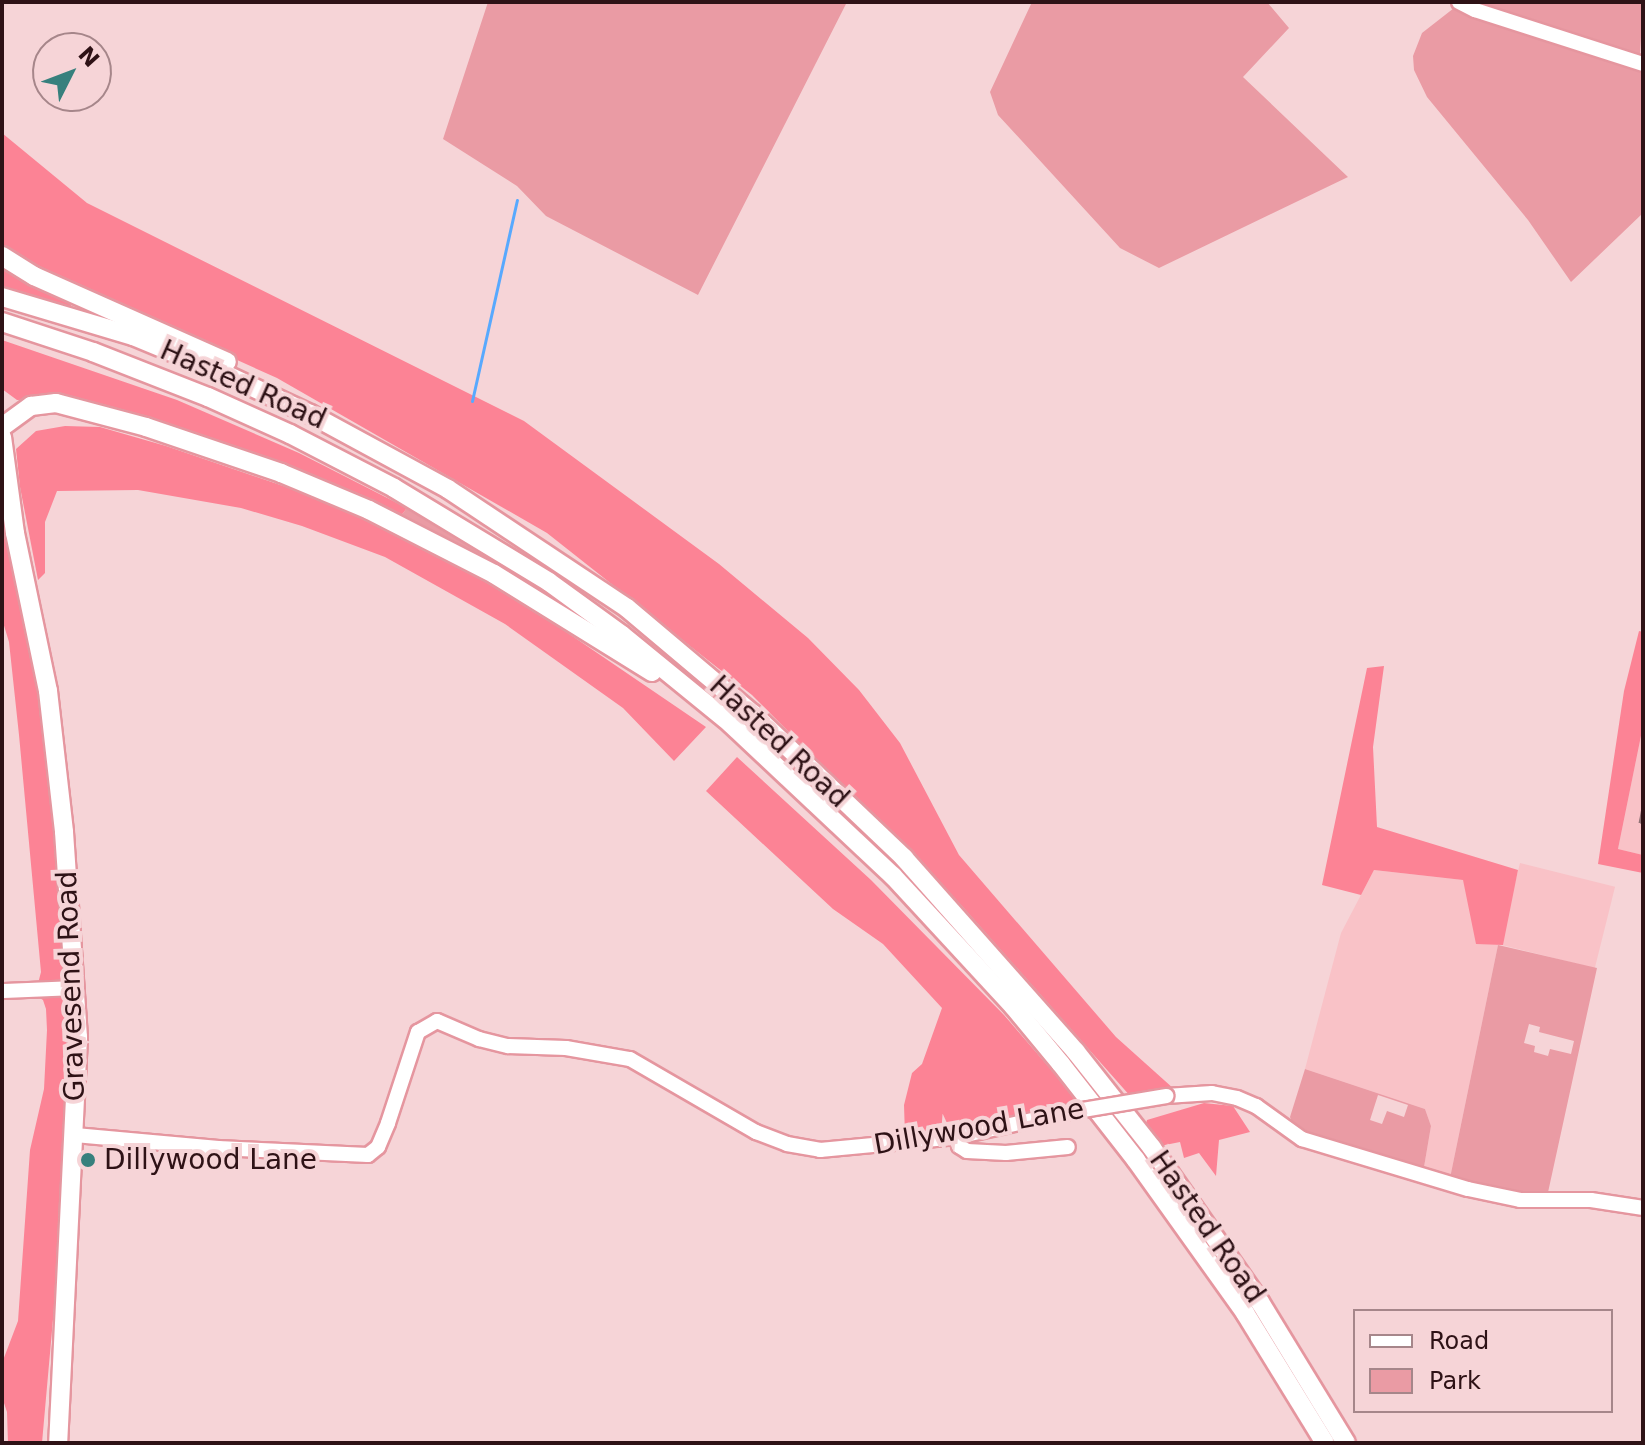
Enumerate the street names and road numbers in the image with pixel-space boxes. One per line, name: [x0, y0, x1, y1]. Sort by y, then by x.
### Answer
street label: Hasted Road: [155, 333, 331, 437]
street label: Hasted Road: [702, 669, 856, 815]
street label: Gravesend Road: [50, 870, 92, 1102]
street label: Dillywood Lane: [871, 1092, 1087, 1162]
street label: Hasted Road: [1142, 1144, 1272, 1310]

